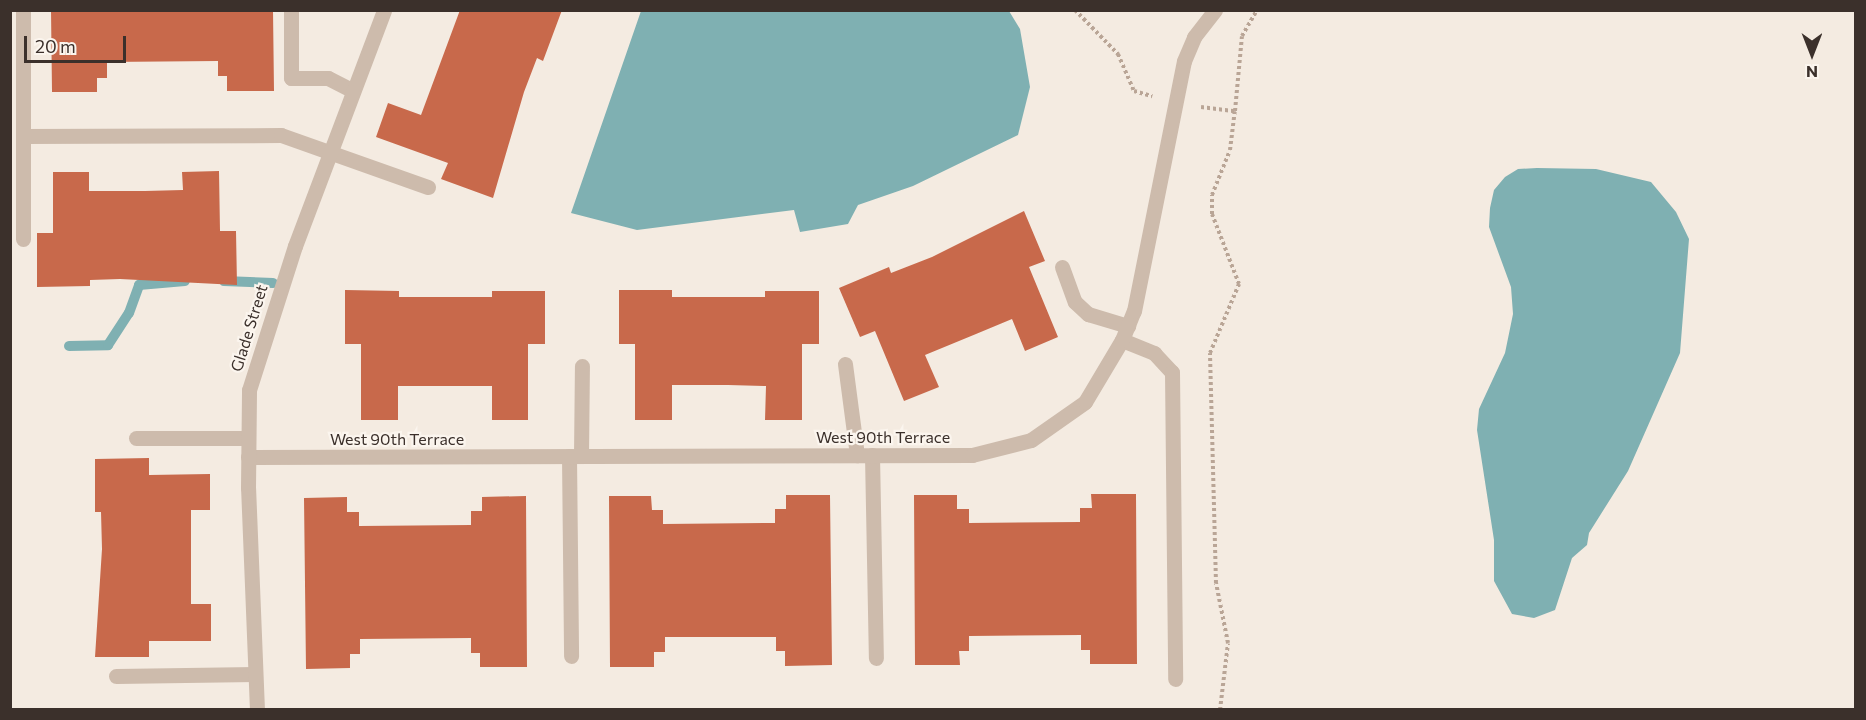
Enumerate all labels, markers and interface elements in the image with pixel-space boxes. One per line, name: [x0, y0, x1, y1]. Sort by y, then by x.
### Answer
scale bar: [27, 24, 129, 62]
north arrow: [1782, 24, 1842, 84]
text: 20 m: [35, 35, 76, 57]
text: N: [1806, 63, 1818, 82]
street label: Glade Street: [227, 282, 271, 374]
street label: West 90th Terrace: [816, 427, 950, 447]
street label: West 90th Terrace: [330, 429, 464, 449]

